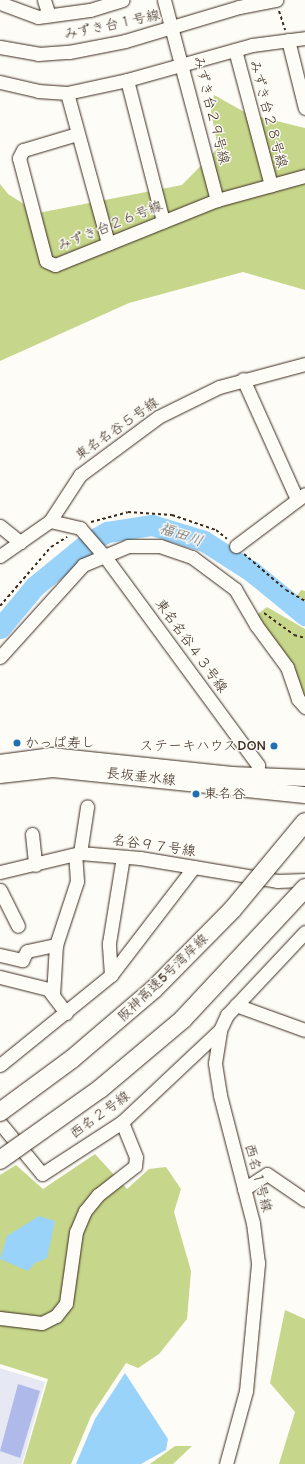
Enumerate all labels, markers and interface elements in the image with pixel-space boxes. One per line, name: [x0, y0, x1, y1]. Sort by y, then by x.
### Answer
street label: みずき台１号線: [62, 7, 162, 43]
street label: みずき台２９号線: [189, 54, 233, 166]
street label: みずき台２８号線: [245, 58, 291, 170]
street label: みずき台２６号線: [55, 197, 165, 255]
street label: 東名名谷５号線: [72, 394, 162, 464]
water label: 福田川: [157, 519, 205, 551]
street label: 東名名谷４３号線: [151, 596, 231, 696]
place label: かっぱ寿し: [25, 735, 95, 751]
marker: かっぱ寿し: [12, 738, 22, 748]
place label: ステーキハウスDON: [139, 738, 266, 754]
marker: ステーキハウスDON: [269, 741, 279, 751]
street label: 長坂垂水線: [105, 765, 177, 789]
place label: 東名谷: [204, 786, 246, 802]
marker: 東名谷: [191, 789, 201, 799]
street label: 名谷９７号線: [111, 832, 197, 860]
street label: 阪神高速5号湾岸線: [114, 931, 212, 1025]
street label: 西名２号線: [67, 1088, 133, 1142]
street label: 西名１号線: [241, 1142, 275, 1214]

